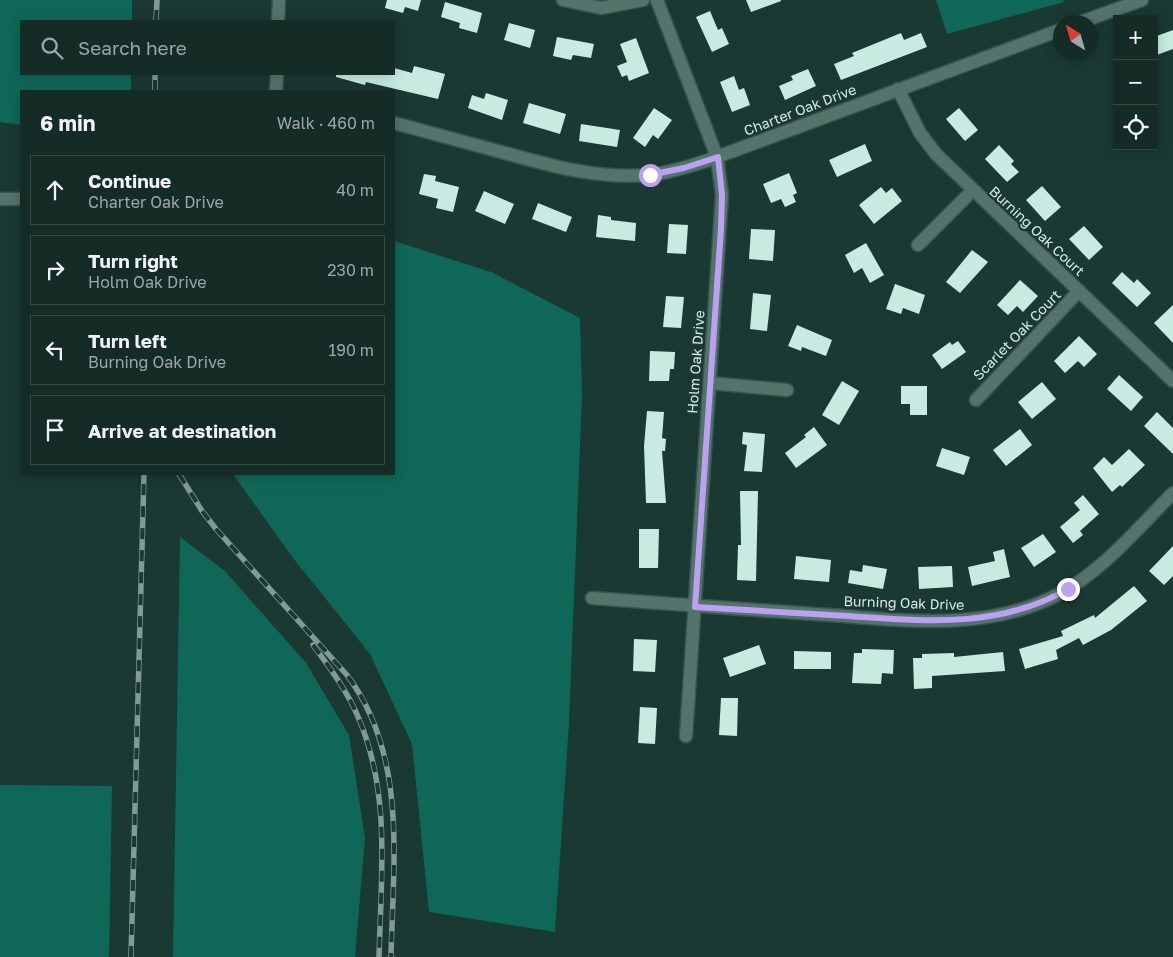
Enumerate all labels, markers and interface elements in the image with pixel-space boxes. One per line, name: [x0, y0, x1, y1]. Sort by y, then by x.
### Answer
north arrow: [1053, 15, 1098, 60]
map controls: [1113, 15, 1158, 150]
button: +: [1113, 15, 1158, 60]
search box: [20, 20, 395, 75]
icon: search: [38, 34, 66, 62]
text: Search here: [78, 36, 187, 59]
button: −: [1113, 60, 1158, 105]
street label: Charter Oak Drive: [741, 80, 858, 139]
button: locate: [1113, 105, 1158, 150]
text: 6 min: [40, 110, 95, 136]
text: Walk · 460 m: [277, 113, 375, 133]
route start: [639, 164, 662, 187]
text: Continue: [88, 169, 171, 192]
icon: ahead: [41, 176, 69, 204]
text: 40 m: [336, 180, 374, 200]
street label: Burning Oak Court: [986, 182, 1088, 279]
text: Charter Oak Drive: [88, 192, 224, 212]
text: Turn right: [88, 249, 178, 272]
icon: right: [41, 256, 69, 284]
text: 230 m: [327, 260, 374, 280]
text: Holm Oak Drive: [88, 272, 207, 292]
street label: Scarlet Oak Court: [969, 286, 1064, 383]
street label: Holm Oak Drive: [683, 310, 708, 414]
text: Turn left: [88, 329, 167, 352]
icon: left: [41, 336, 69, 364]
text: 190 m: [328, 340, 374, 360]
text: Burning Oak Drive: [88, 352, 226, 372]
icon: arrive: [41, 416, 69, 444]
text: Arrive at destination: [88, 419, 276, 442]
route end: [1057, 578, 1080, 601]
street label: Burning Oak Drive: [843, 592, 965, 613]

